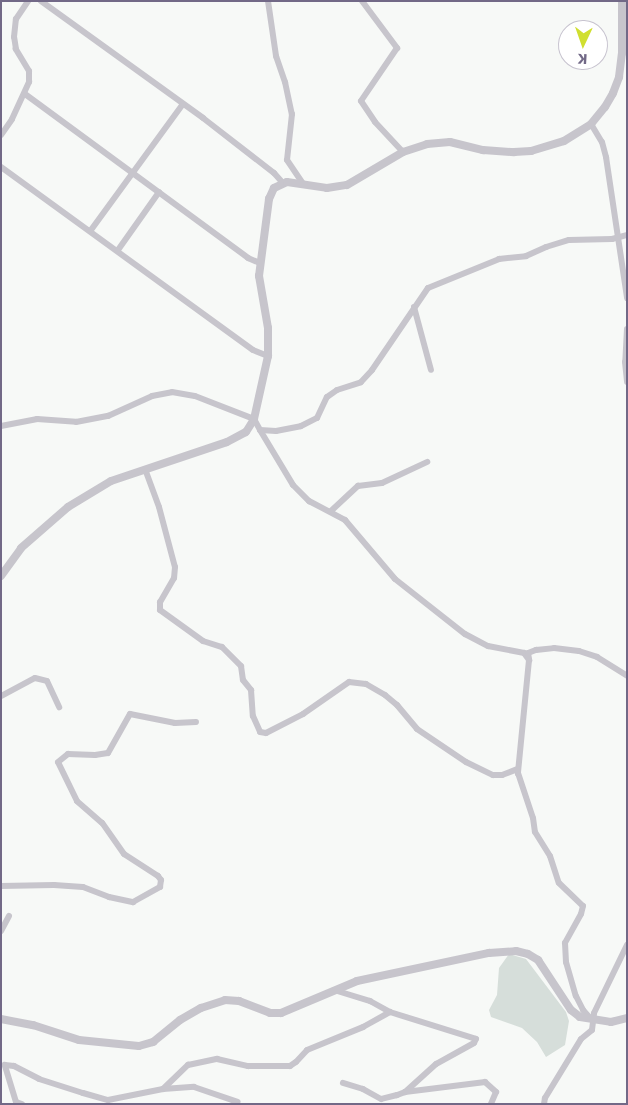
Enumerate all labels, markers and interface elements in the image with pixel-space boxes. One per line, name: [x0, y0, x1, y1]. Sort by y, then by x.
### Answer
north arrow: [558, 20, 608, 70]
text: K: [577, 49, 588, 69]

